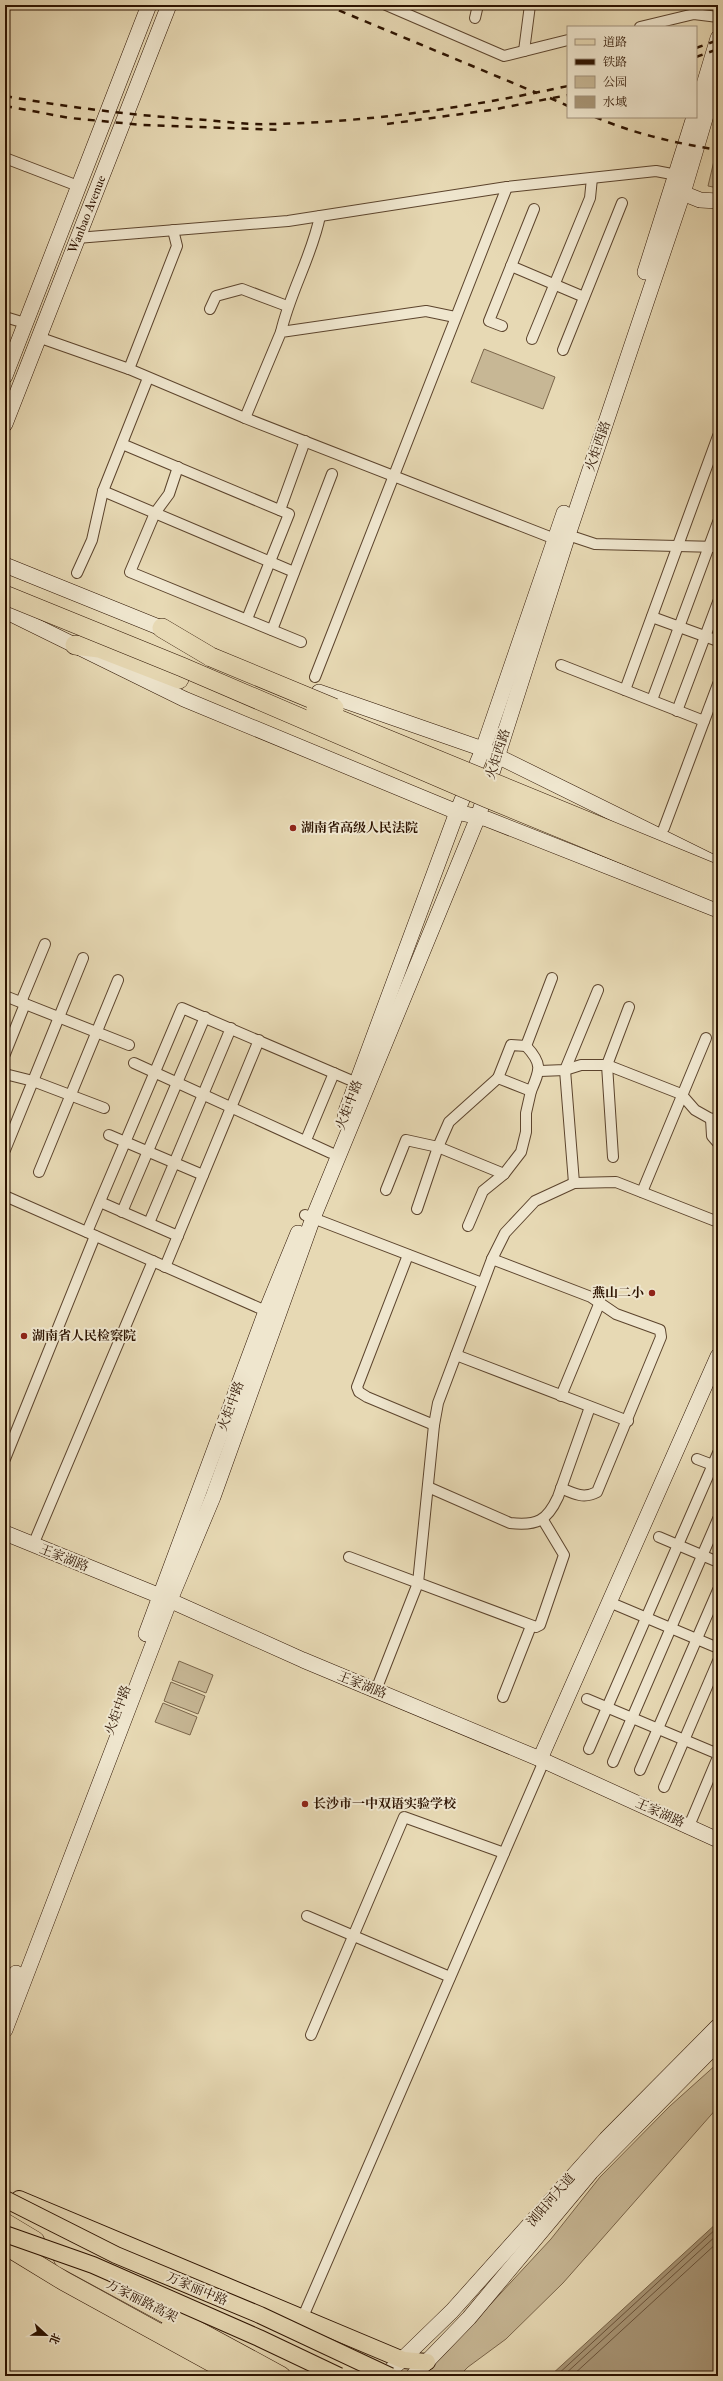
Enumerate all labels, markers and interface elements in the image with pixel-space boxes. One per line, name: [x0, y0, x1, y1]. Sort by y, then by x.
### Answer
legend: [567, 26, 697, 118]
text: 道路: [603, 35, 627, 50]
text: 铁路: [603, 55, 627, 70]
text: 公园: [603, 75, 627, 90]
text: 水域: [603, 95, 627, 110]
street label: Wanbao Avenue: [64, 173, 110, 257]
street label: 火炬西路: [582, 419, 614, 473]
street label: 火炬西路: [482, 727, 514, 781]
place label: 湖南省高级人民法院: [301, 820, 418, 836]
marker: 湖南省高级人民法院: [288, 823, 298, 833]
street label: 火炬中路: [332, 1078, 366, 1132]
place label: 燕山二小: [592, 1285, 644, 1301]
marker: 燕山二小: [647, 1288, 657, 1298]
place label: 湖南省人民检察院: [32, 1328, 136, 1344]
marker: 湖南省人民检察院: [19, 1331, 29, 1341]
street label: 火炬中路: [215, 1379, 247, 1433]
street label: 王家湖路: [37, 1541, 91, 1575]
street label: 王家湖路: [335, 1668, 389, 1702]
street label: 火炬中路: [102, 1683, 134, 1737]
street label: 王家湖路: [633, 1795, 687, 1831]
place label: 长沙市一中双语实验学校: [313, 1796, 456, 1812]
marker: 长沙市一中双语实验学校: [300, 1799, 310, 1809]
street label: 浏阳河大道: [524, 2170, 578, 2230]
street label: 万家丽中路: [164, 2269, 230, 2309]
street label: 万家丽路高架: [104, 2276, 180, 2326]
north arrow: [26, 2315, 66, 2355]
text: 北: [47, 2331, 63, 2346]

